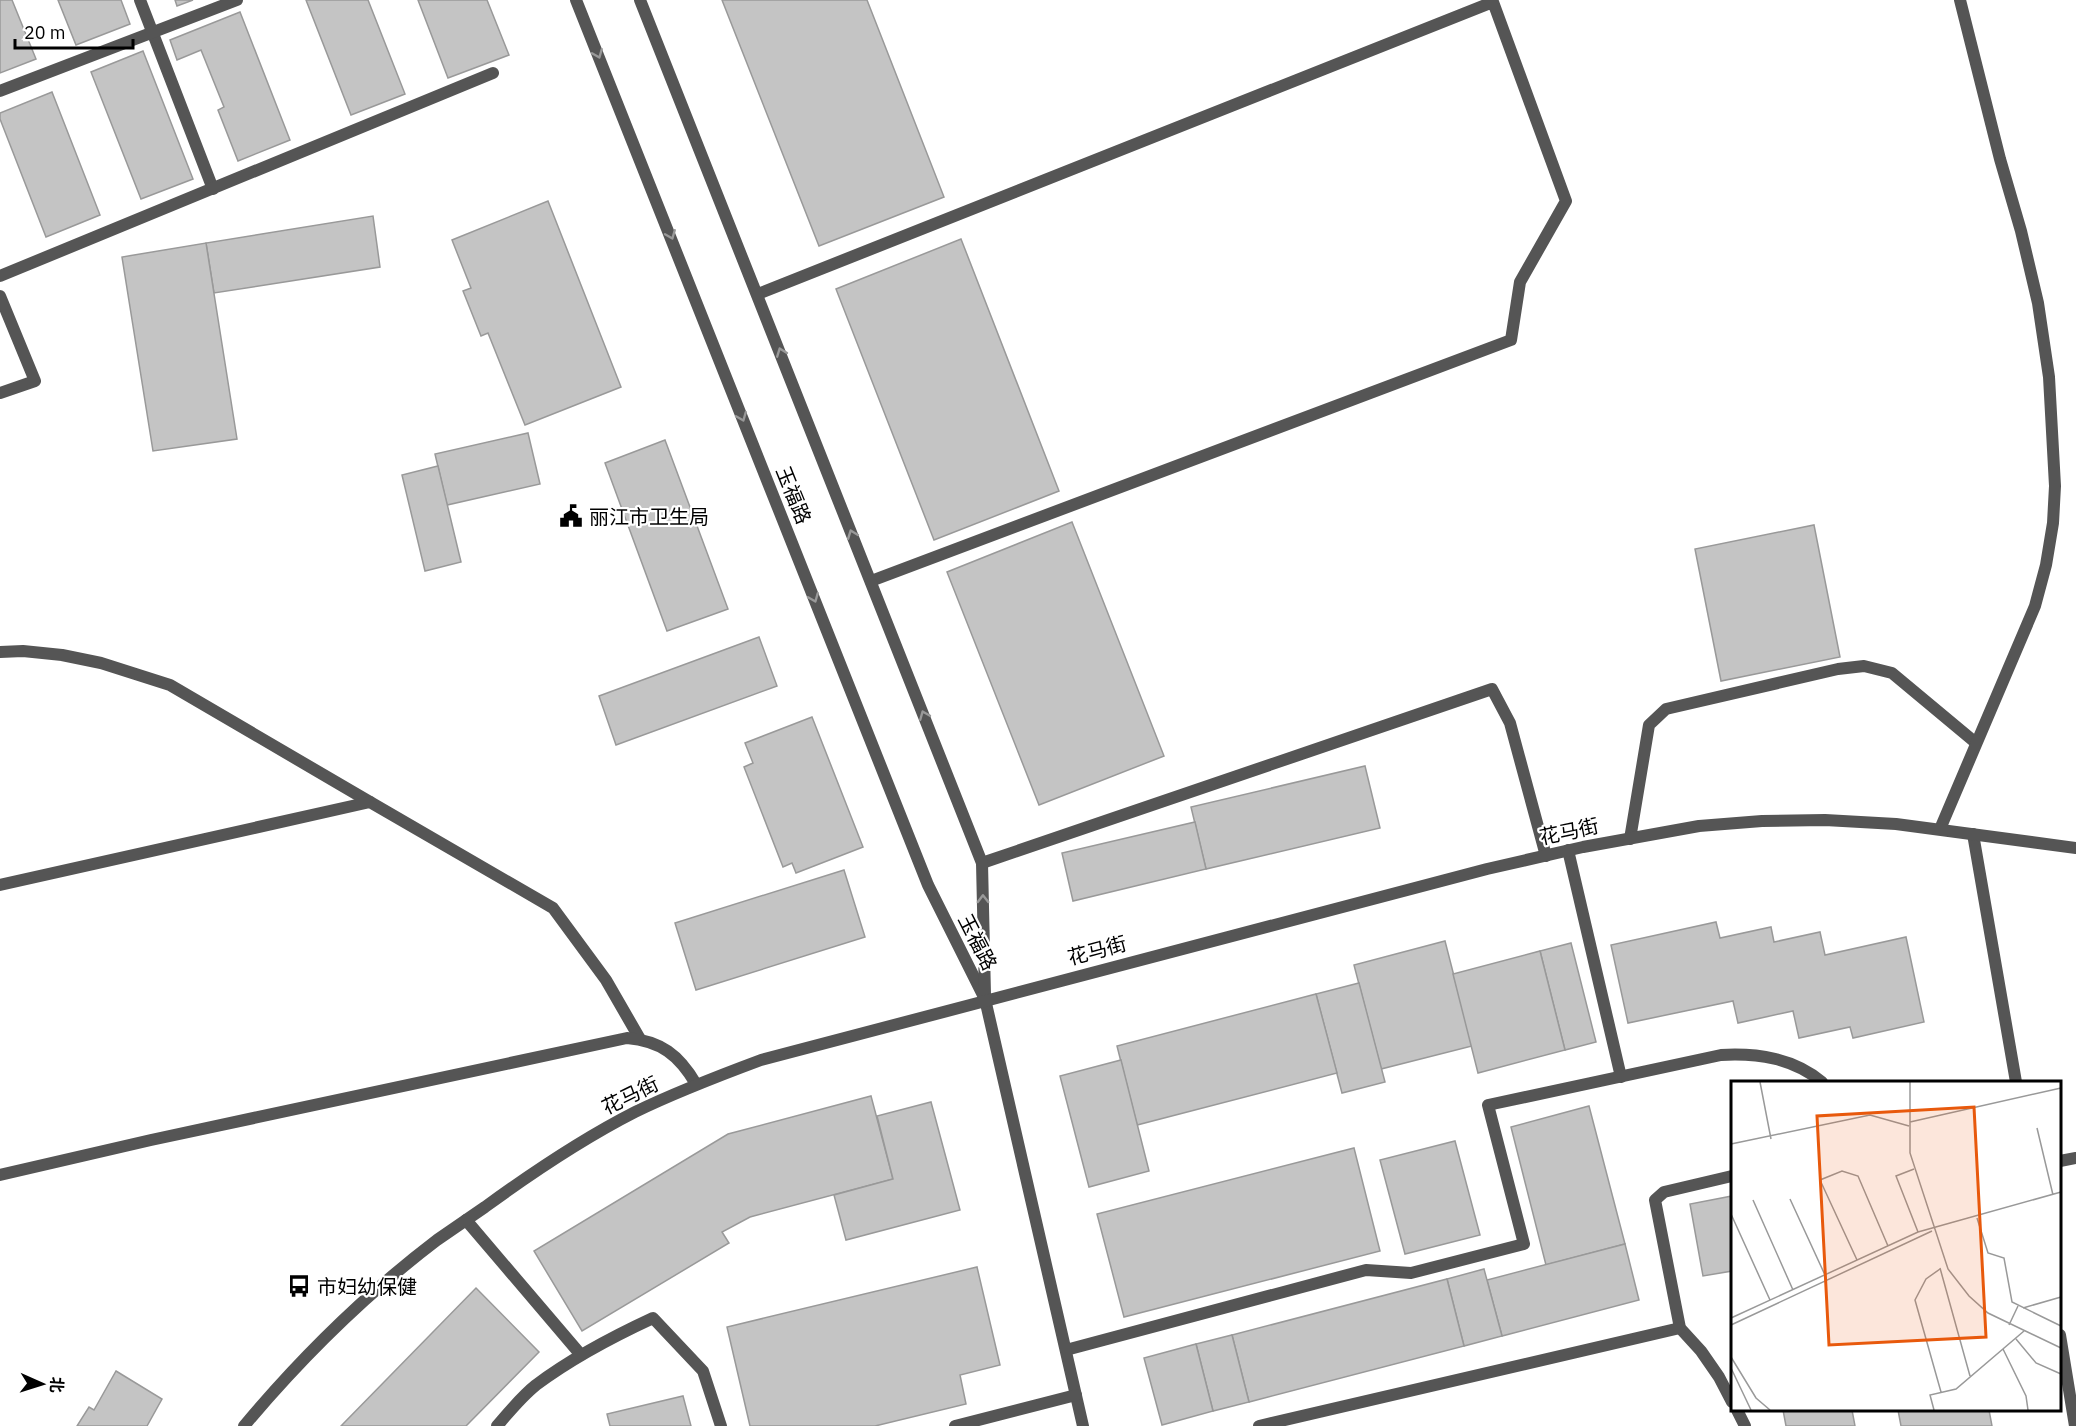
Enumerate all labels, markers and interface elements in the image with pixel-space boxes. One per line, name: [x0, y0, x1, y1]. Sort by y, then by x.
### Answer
scale bar: [15, 12, 134, 50]
text: 20 m: [24, 21, 66, 44]
one-way arrow: [591, 48, 603, 59]
one-way arrow: [664, 229, 676, 240]
one-way arrow: [775, 347, 788, 358]
one-way arrow: [735, 410, 747, 421]
street label: 玉福路: [770, 462, 818, 528]
public building icon: 丽江市卫生局: [558, 503, 584, 529]
place label: 丽江市卫生局: [589, 503, 709, 530]
one-way arrow: [847, 529, 859, 540]
one-way arrow: [807, 592, 819, 603]
one-way arrow: [918, 710, 931, 721]
street label: 花马街: [1537, 812, 1601, 850]
one-way arrow: [977, 894, 989, 903]
street label: 玉福路: [952, 909, 1004, 975]
street label: 花马街: [1065, 929, 1129, 971]
street label: 花马街: [597, 1070, 663, 1120]
inset map: [1731, 1081, 2061, 1411]
bus stop icon: 市妇幼保健: [286, 1273, 312, 1299]
place label: 市妇幼保健: [317, 1273, 417, 1300]
north arrow: [12, 1354, 72, 1414]
text: 北: [47, 1376, 67, 1393]

